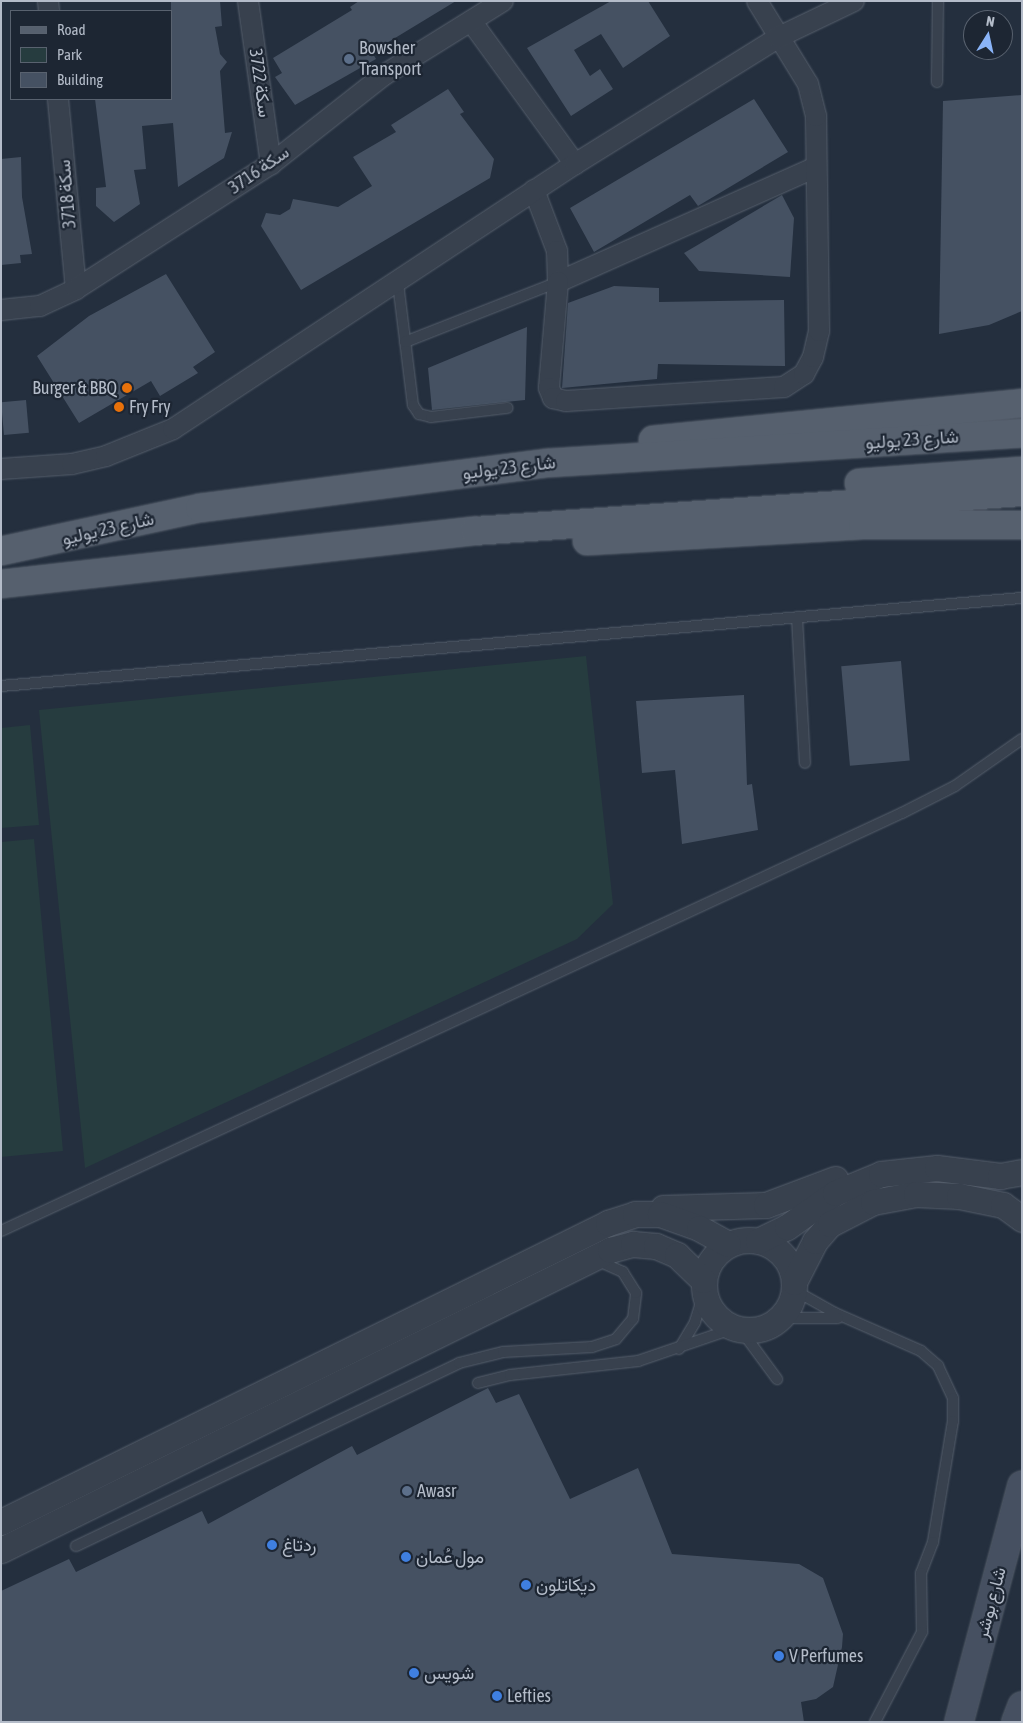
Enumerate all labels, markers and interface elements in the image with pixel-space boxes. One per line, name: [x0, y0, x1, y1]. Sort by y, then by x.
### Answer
legend: [10, 10, 172, 100]
north arrow: [963, 10, 1013, 60]
text: N: [985, 13, 996, 30]
text: Road: [57, 21, 86, 38]
place label: Bowsher Transport: [359, 38, 422, 80]
text: Park: [57, 46, 82, 63]
street label: سكة 3722: [245, 47, 275, 119]
marker: Bowsher Transport: [343, 53, 355, 65]
text: Building: [57, 71, 103, 88]
street label: سكة 3716: [225, 141, 293, 199]
street label: سكة 3718: [53, 159, 81, 229]
place label: Burger & BBQ: [32, 377, 117, 399]
marker: Burger & BBQ: [121, 382, 133, 394]
place label: Fry Fry: [129, 396, 171, 418]
marker: Fry Fry: [113, 401, 125, 413]
street label: شارع 23 يوليو: [865, 426, 959, 454]
street label: شارع 23 يوليو: [461, 452, 557, 484]
street label: شارع 23 يوليو: [60, 508, 156, 550]
place label: Awasr: [417, 1480, 456, 1502]
marker: Awasr: [401, 1485, 413, 1497]
place label: ردتاغ: [282, 1534, 316, 1556]
marker: ردتاغ: [266, 1539, 278, 1551]
place label: مول عُمان: [416, 1546, 484, 1568]
marker: مول عُمان: [400, 1551, 412, 1563]
street label: شارع بوشر: [971, 1565, 1011, 1641]
place label: ديكاتلون: [536, 1574, 596, 1596]
marker: ديكاتلون: [520, 1579, 532, 1591]
place label: V Perfumes: [789, 1645, 863, 1667]
marker: V Perfumes: [773, 1650, 785, 1662]
place label: شويس: [424, 1662, 474, 1684]
marker: شويس: [408, 1667, 420, 1679]
place label: Lefties: [507, 1685, 551, 1707]
marker: Lefties: [491, 1690, 503, 1702]

